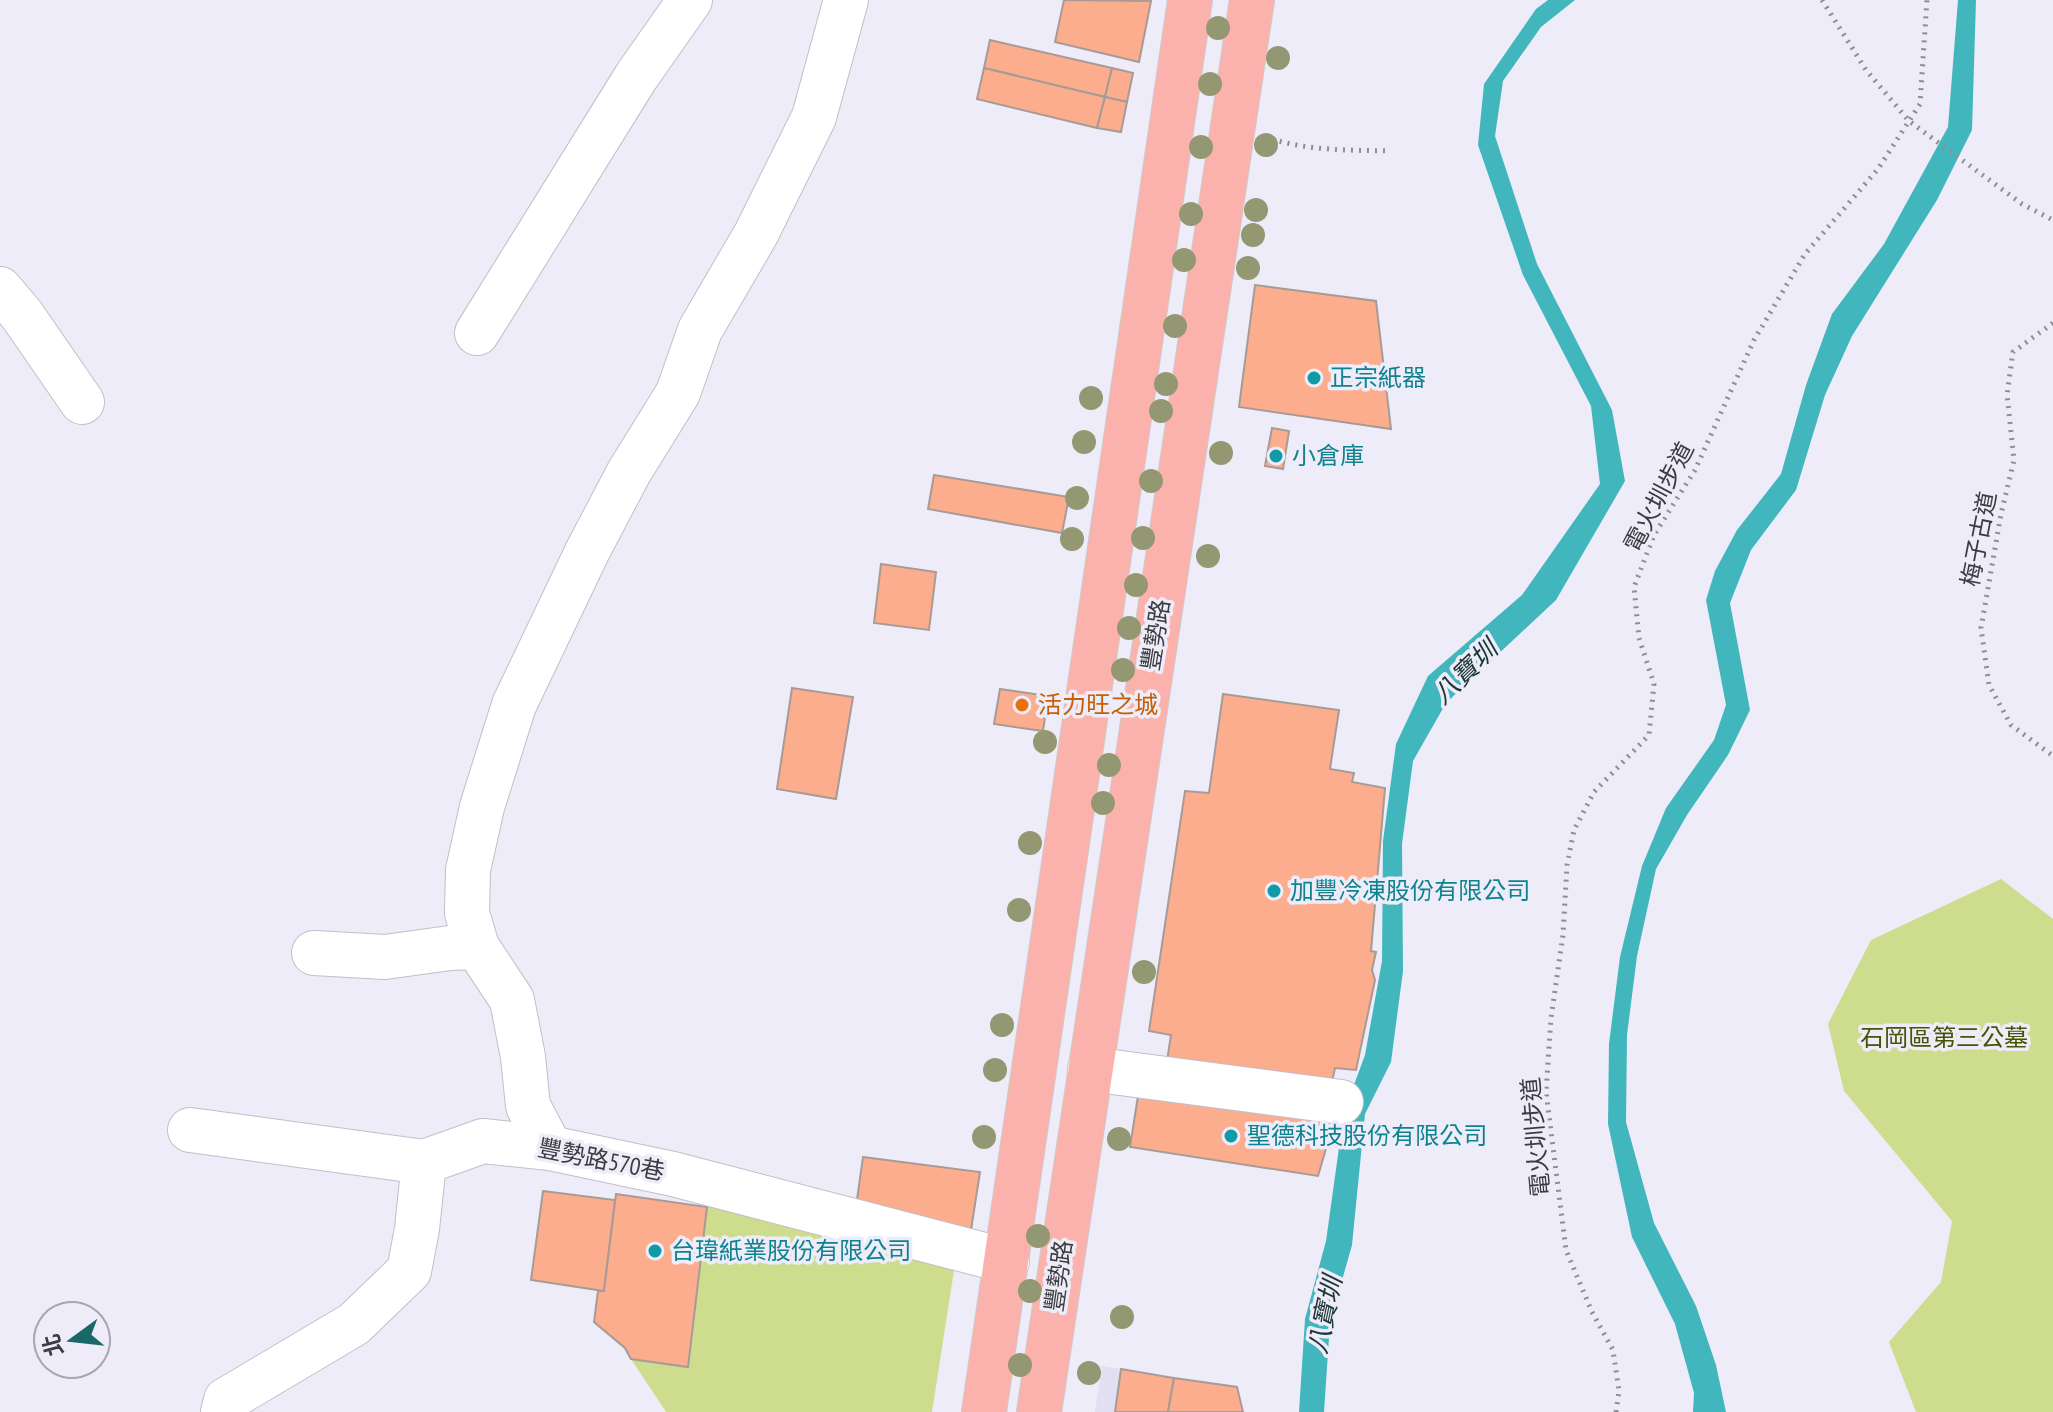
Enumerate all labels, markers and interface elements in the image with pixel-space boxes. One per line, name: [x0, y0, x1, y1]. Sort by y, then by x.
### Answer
place label: 正宗紙器: [1330, 362, 1426, 393]
marker: 正宗紙器: [1305, 369, 1323, 387]
street label: 電火圳步道: [1617, 437, 1700, 557]
place label: 小倉庫: [1292, 440, 1364, 471]
marker: 小倉庫: [1267, 447, 1285, 465]
street label: 梅子古道: [1954, 489, 2003, 589]
street label: 豐勢路: [1135, 597, 1176, 673]
water label: 八寶圳: [1425, 630, 1507, 711]
place label: 活力旺之城: [1038, 689, 1158, 720]
marker: 活力旺之城: [1013, 696, 1031, 714]
place label: 加豐冷凍股份有限公司: [1290, 875, 1530, 906]
marker: 加豐冷凍股份有限公司: [1265, 882, 1283, 900]
park label: 石岡區第三公墓: [1860, 1022, 2028, 1053]
street label: 電火圳步道: [1515, 1076, 1556, 1198]
place label: 聖德科技股份有限公司: [1247, 1120, 1487, 1151]
marker: 聖德科技股份有限公司: [1222, 1127, 1240, 1145]
street label: 豐勢路570巷: [535, 1132, 667, 1187]
place label: 台瑋紙業股份有限公司: [671, 1235, 911, 1266]
street label: 豐勢路: [1038, 1238, 1079, 1314]
marker: 台瑋紙業股份有限公司: [646, 1242, 664, 1260]
water label: 八寶圳: [1300, 1269, 1350, 1356]
north arrow: [32, 1300, 112, 1380]
text: 北: [36, 1331, 69, 1359]

